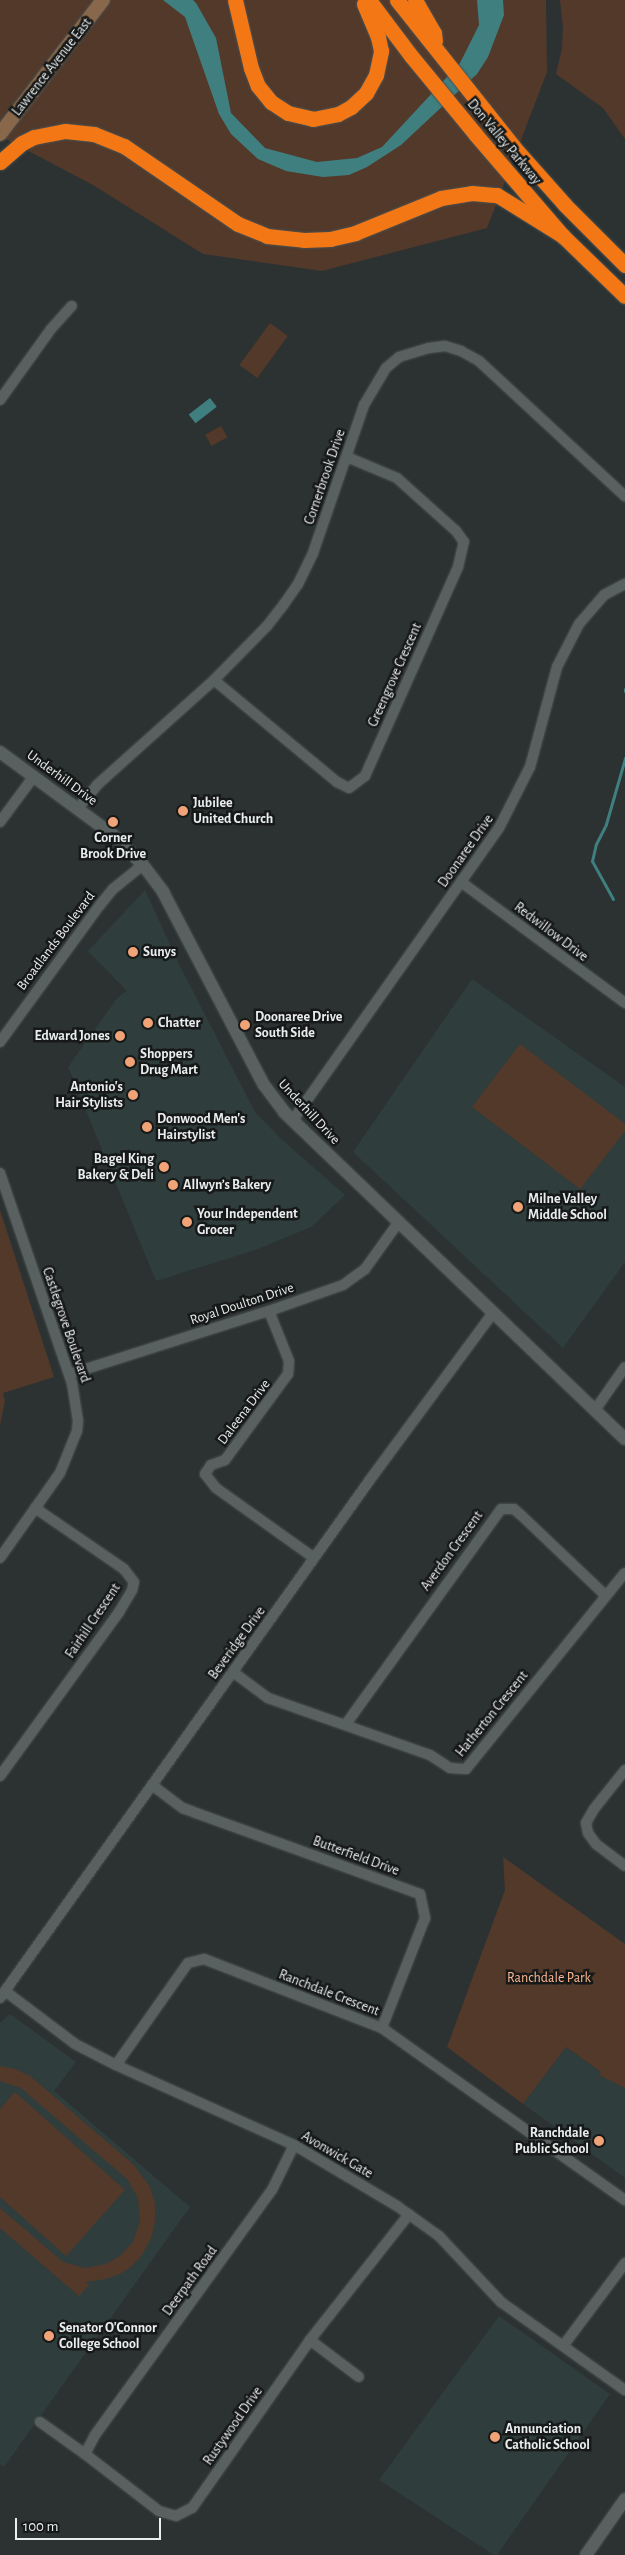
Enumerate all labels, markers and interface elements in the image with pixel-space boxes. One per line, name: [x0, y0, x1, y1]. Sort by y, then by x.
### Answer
street label: Lawrence Avenue East: [9, 15, 95, 119]
street label: Don Valley Parkway: [463, 96, 545, 188]
street label: Cornerbrook Drive: [301, 427, 349, 527]
street label: Greengrove Crescent: [365, 620, 425, 730]
street label: Underhill Drive: [24, 747, 100, 809]
place label: Jubilee United Church: [193, 795, 273, 828]
marker: Jubilee United Church: [177, 805, 189, 817]
street label: Doonaree Drive: [435, 811, 497, 891]
marker: Corner Brook Drive: [107, 816, 119, 828]
place label: Corner Brook Drive: [80, 830, 146, 862]
street label: Broadlands Boulevard: [13, 888, 99, 994]
street label: Redwillow Drive: [511, 899, 591, 965]
place label: Sunys: [143, 944, 176, 960]
marker: Sunys: [127, 946, 139, 958]
place label: Doonaree Drive South Side: [255, 1009, 342, 1042]
place label: Chatter: [158, 1015, 200, 1031]
marker: Chatter: [142, 1017, 154, 1029]
marker: Doonaree Drive South Side: [239, 1019, 251, 1031]
place label: Edward Jones: [35, 1028, 110, 1044]
marker: Edward Jones: [114, 1030, 126, 1042]
place label: Shoppers Drug Mart: [140, 1046, 198, 1078]
marker: Shoppers Drug Mart: [124, 1056, 136, 1068]
street label: Underhill Drive: [275, 1076, 343, 1148]
place label: Antonio's Hair Stylists: [55, 1079, 123, 1112]
marker: Antonio's Hair Stylists: [127, 1089, 139, 1101]
place label: Donwood Men's Hairstylist: [157, 1111, 245, 1144]
marker: Donwood Men's Hairstylist: [141, 1121, 153, 1133]
place label: Bagel King Bakery & Deli: [77, 1151, 154, 1184]
marker: Bagel King Bakery & Deli: [158, 1161, 170, 1173]
place label: Allwyn’s Bakery: [183, 1177, 271, 1193]
marker: Allwyn’s Bakery: [167, 1179, 179, 1191]
place label: Milne Valley Middle School: [528, 1191, 607, 1224]
marker: Milne Valley Middle School: [512, 1201, 524, 1213]
place label: Your Independent Grocer: [197, 1206, 298, 1238]
marker: Your Independent Grocer: [181, 1216, 193, 1228]
street label: Castlegrove Boulevard: [38, 1265, 94, 1385]
street label: Royal Doulton Drive: [188, 1279, 296, 1329]
street label: Daleena Drive: [214, 1376, 274, 1448]
street label: Averdon Crescent: [417, 1508, 487, 1594]
street label: Fairhill Crescent: [62, 1580, 124, 1662]
street label: Beveridge Drive: [205, 1603, 269, 1683]
street label: Hatherton Crescent: [452, 1668, 532, 1760]
street label: Butterfield Drive: [310, 1833, 402, 1879]
street label: Ranchdale Crescent: [276, 1966, 382, 2020]
park label: Ranchdale Park: [507, 1970, 591, 1986]
place label: Ranchdale Public School: [515, 2125, 589, 2158]
street label: Avonwick Gate: [298, 2128, 376, 2182]
marker: Ranchdale Public School: [593, 2135, 605, 2147]
street label: Deerpath Road: [159, 2243, 221, 2319]
place label: Senator O'Connor College School: [59, 2320, 157, 2352]
marker: Senator O'Connor College School: [43, 2330, 55, 2342]
street label: Rustywood Drive: [200, 2384, 266, 2468]
place label: Annunciation Catholic School: [505, 2421, 590, 2454]
marker: Annunciation Catholic School: [489, 2431, 501, 2443]
scale bar: [18, 2508, 164, 2540]
text: 100 m: [23, 2519, 58, 2534]

